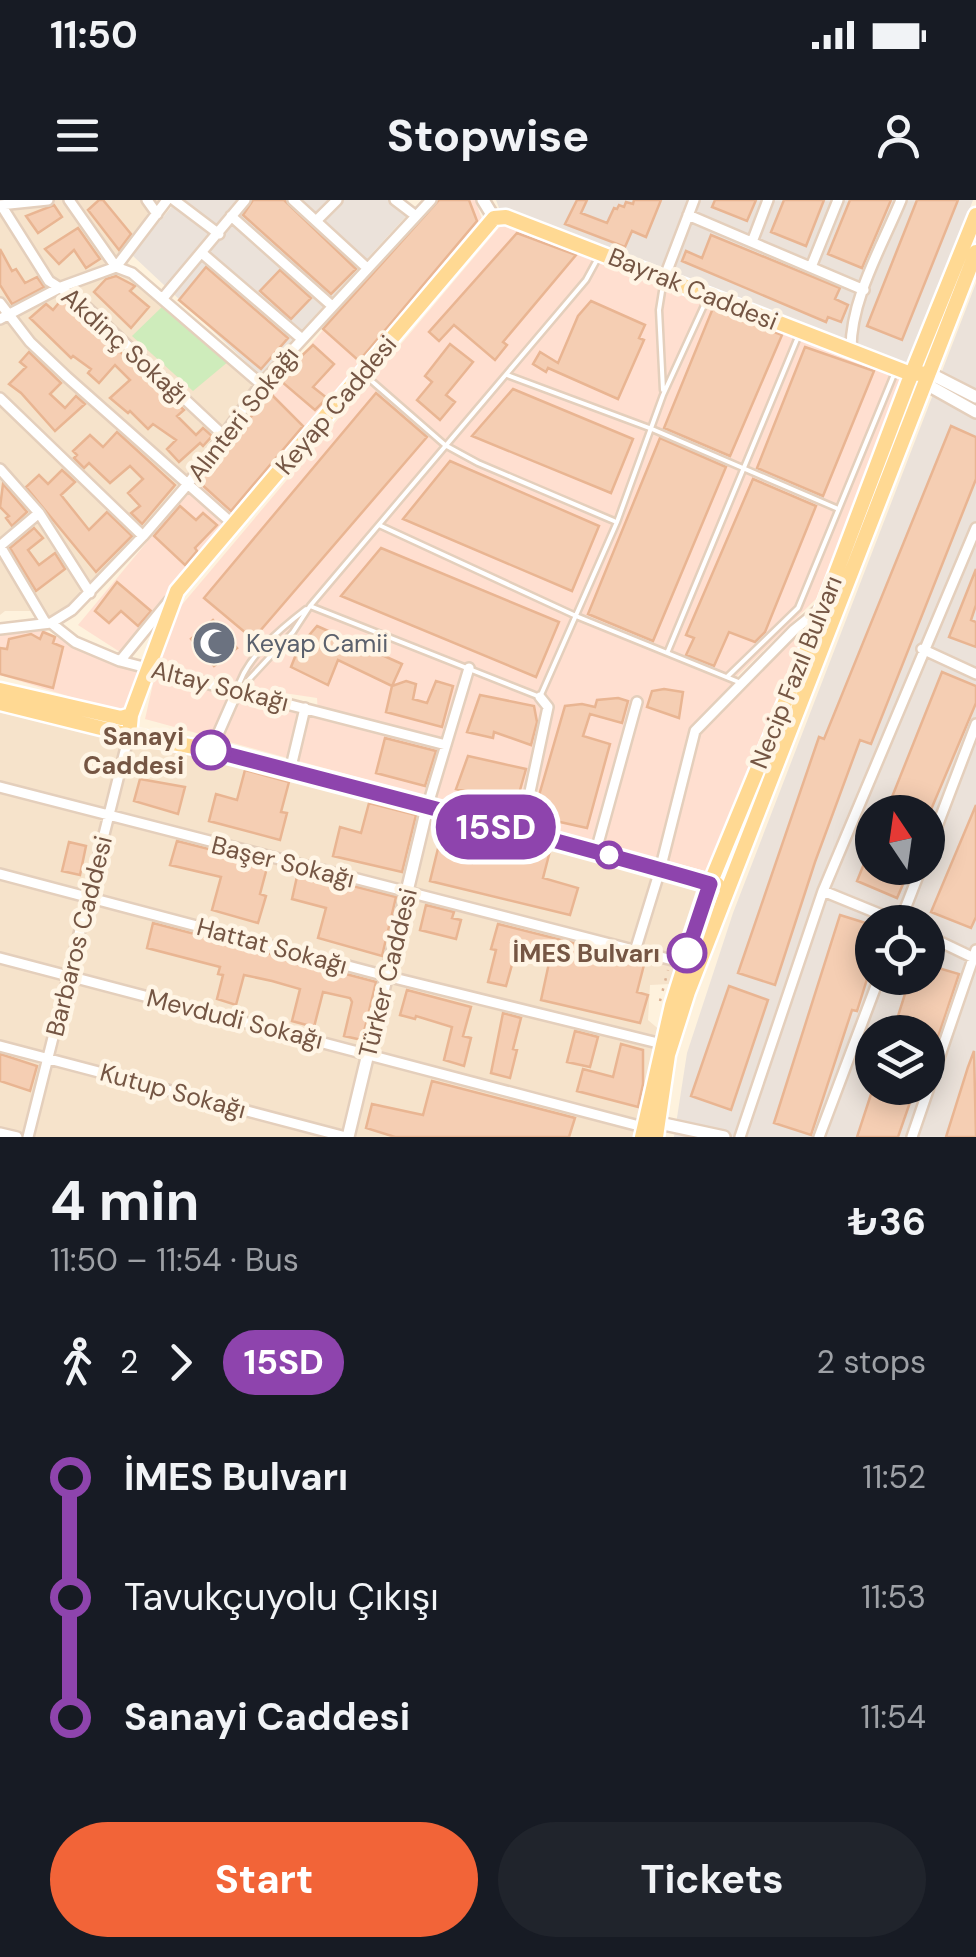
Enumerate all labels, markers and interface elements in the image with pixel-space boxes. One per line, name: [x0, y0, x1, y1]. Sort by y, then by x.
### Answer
text: 11:50: [50, 10, 138, 60]
text: Stopwise: [387, 106, 589, 165]
icon: menu: [50, 108, 105, 163]
icon: person: [871, 108, 926, 163]
street label: Bayrak Caddesi: [603, 240, 783, 338]
street label: Akdinç Sokağı: [54, 280, 196, 412]
street label: Keyap Caddesi: [268, 328, 404, 482]
street label: Alınteri Sokağı: [180, 340, 306, 488]
street label: Necip Fazıl Bulvarı: [742, 571, 850, 773]
mosque icon: Keyap Camii: [191, 620, 237, 666]
place label: Keyap Camii: [246, 627, 388, 660]
street label: Altay Sokağı: [148, 653, 292, 719]
place label: Sanayi Caddesi: [83, 720, 184, 782]
marker: Sanayi Caddesi: [192, 731, 230, 769]
line badge: 15SD: [426, 794, 566, 860]
north arrow: [855, 795, 945, 885]
map controls: [855, 795, 945, 1105]
text: 15SD: [456, 804, 536, 850]
street label: Başer Sokağı: [208, 828, 358, 896]
street label: Barbaros Caddesi: [38, 832, 120, 1040]
unlabelled marker: [596, 842, 622, 868]
street label: Türker Caddesi: [351, 885, 425, 1061]
button: locate: [855, 905, 945, 995]
street label: Hattat Sokağı: [193, 910, 351, 982]
marker: İMES Bulvarı: [668, 934, 706, 972]
place label: İMES Bulvarı: [513, 937, 660, 970]
street label: Mevdudi Sokağı: [143, 981, 327, 1057]
button: layers: [855, 1015, 945, 1105]
street label: Kutup Sokağı: [96, 1056, 250, 1126]
text: 4 min: [50, 1165, 199, 1237]
text: ₺36: [848, 1197, 926, 1247]
text: 11:50 – 11:54 · Bus: [50, 1239, 299, 1281]
icon: walk: [50, 1335, 105, 1390]
icon: forward: [153, 1335, 208, 1390]
text: 15SD: [243, 1339, 324, 1385]
text: 2: [120, 1341, 138, 1383]
text: 2 stops: [817, 1341, 926, 1383]
text: İMES Bulvarı: [124, 1452, 348, 1502]
text: 11:52: [862, 1456, 926, 1498]
text: Tavukçuyolu Çıkışı: [124, 1572, 439, 1622]
text: 11:53: [861, 1576, 926, 1618]
text: Sanayi Caddesi: [124, 1692, 410, 1742]
text: 11:54: [861, 1696, 926, 1738]
button: Start: [50, 1822, 478, 1937]
button: Tickets: [498, 1822, 926, 1937]

